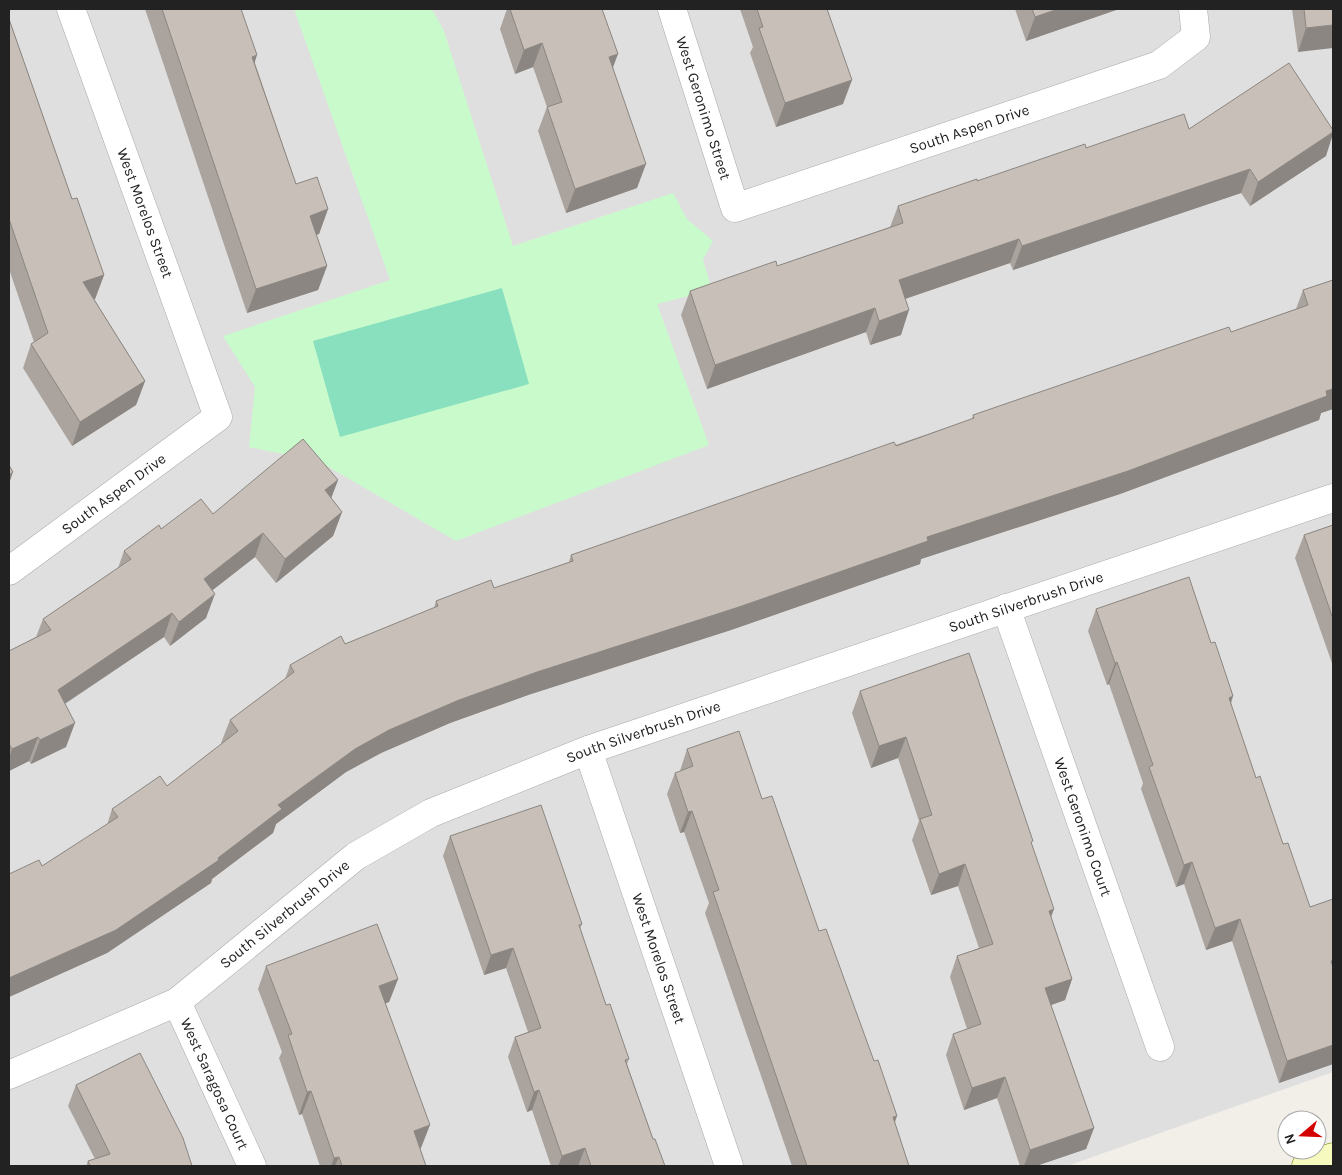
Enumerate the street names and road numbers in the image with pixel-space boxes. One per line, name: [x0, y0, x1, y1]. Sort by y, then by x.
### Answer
street label: West Geronimo Street: [672, 34, 735, 182]
street label: South Aspen Drive: [907, 100, 1032, 158]
street label: West Morelos Street: [113, 146, 177, 281]
street label: South Aspen Drive: [58, 449, 169, 538]
street label: South Silverbrush Drive: [946, 567, 1106, 636]
street label: South Silverbrush Drive: [563, 697, 723, 767]
street label: West Geronimo Court: [1050, 755, 1116, 899]
street label: South Silverbrush Drive: [216, 856, 353, 972]
street label: West Morelos Street: [628, 891, 689, 1026]
street label: West Saragosa Court: [177, 1015, 252, 1153]

